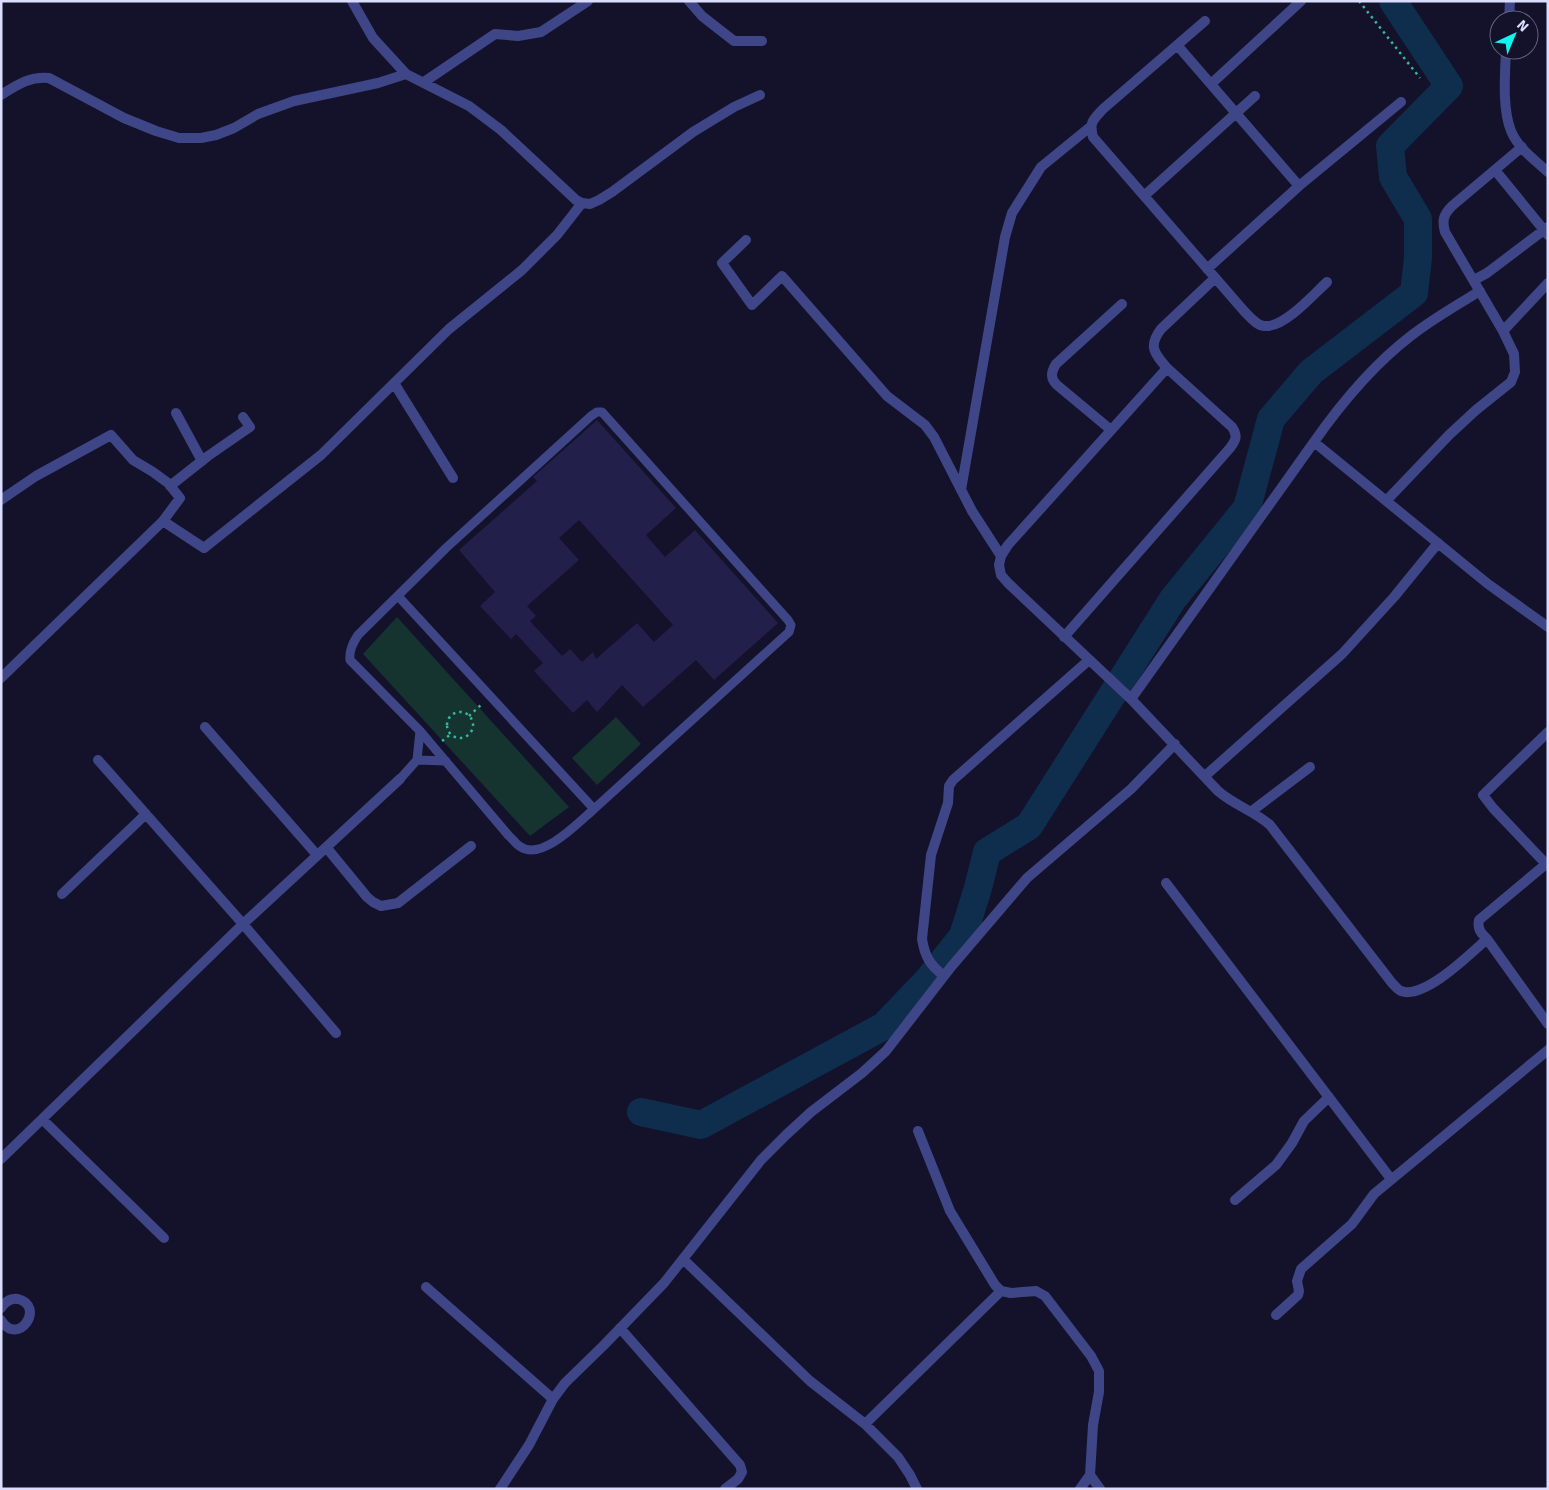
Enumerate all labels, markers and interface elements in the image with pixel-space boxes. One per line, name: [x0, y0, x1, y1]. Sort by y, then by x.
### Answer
north arrow: [1489, 10, 1539, 60]
text: N: [1513, 17, 1532, 36]

